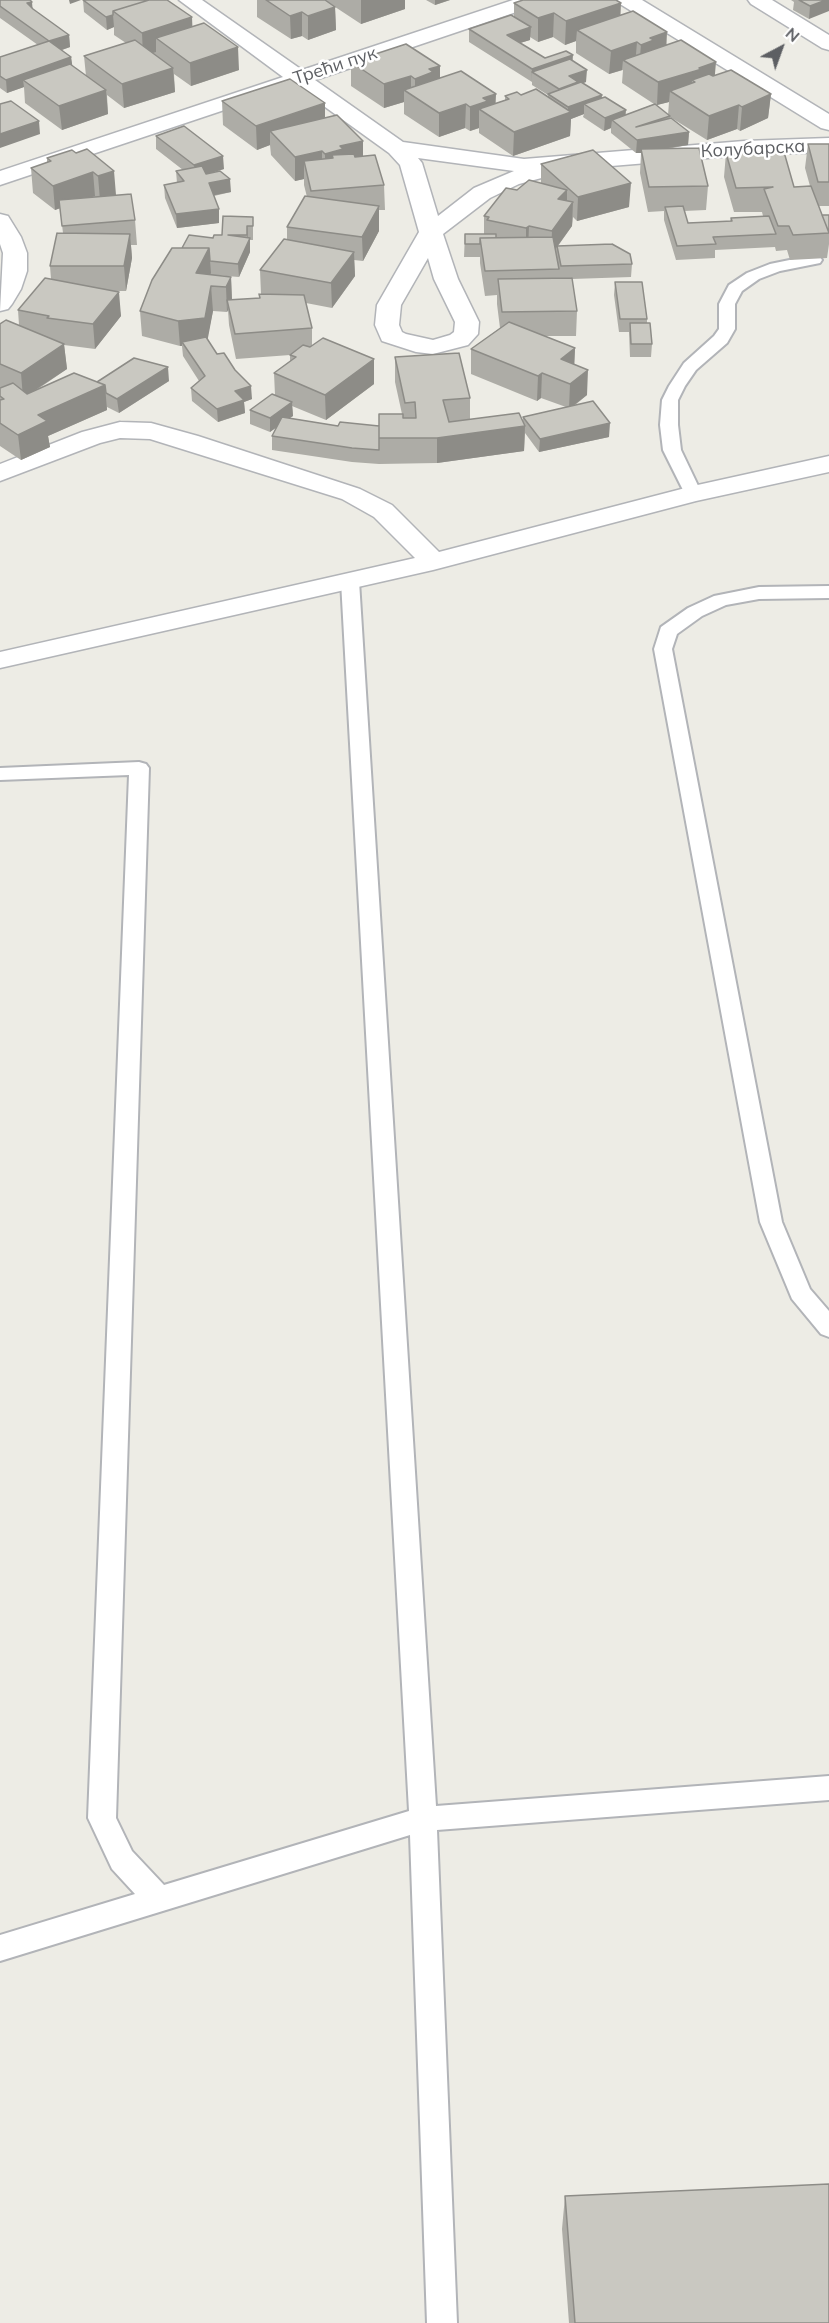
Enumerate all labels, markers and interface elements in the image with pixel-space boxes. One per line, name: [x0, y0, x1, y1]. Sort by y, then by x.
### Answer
north arrow: [751, 18, 811, 78]
text: N: [782, 23, 804, 46]
street label: Трећи пук: [290, 42, 380, 90]
street label: Колубарска: [700, 135, 806, 163]

